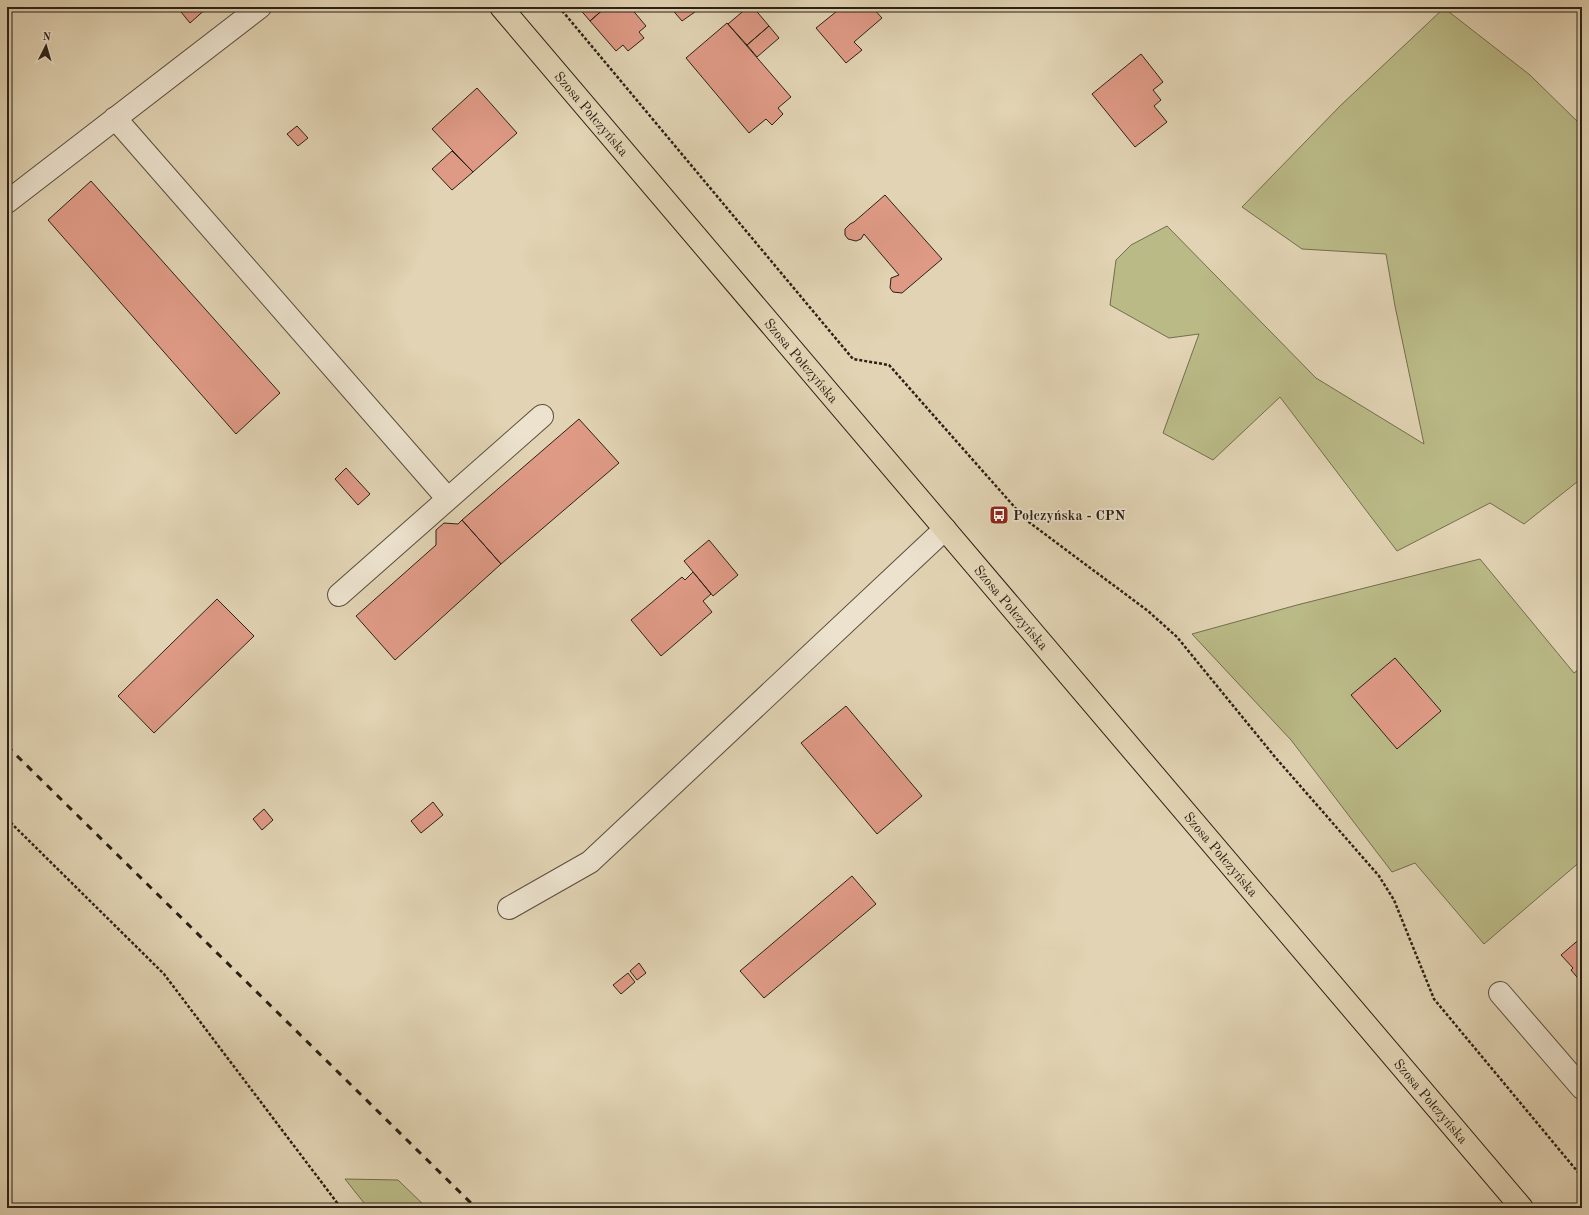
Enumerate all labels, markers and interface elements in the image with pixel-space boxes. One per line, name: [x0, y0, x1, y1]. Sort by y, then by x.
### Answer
north arrow: [26, 26, 66, 66]
text: N: [42, 32, 52, 43]
street label: Szosa Połczyńska: [551, 69, 631, 159]
street label: Szosa Połczyńska: [761, 316, 840, 406]
bus stop icon: Połczyńska - CPN: [988, 504, 1010, 526]
place label: Połczyńska - CPN: [1013, 509, 1126, 523]
street label: Szosa Połczyńska: [971, 563, 1050, 653]
street label: Szosa Połczyńska: [1181, 810, 1260, 900]
street label: Szosa Połczyńska: [1391, 1057, 1470, 1147]

